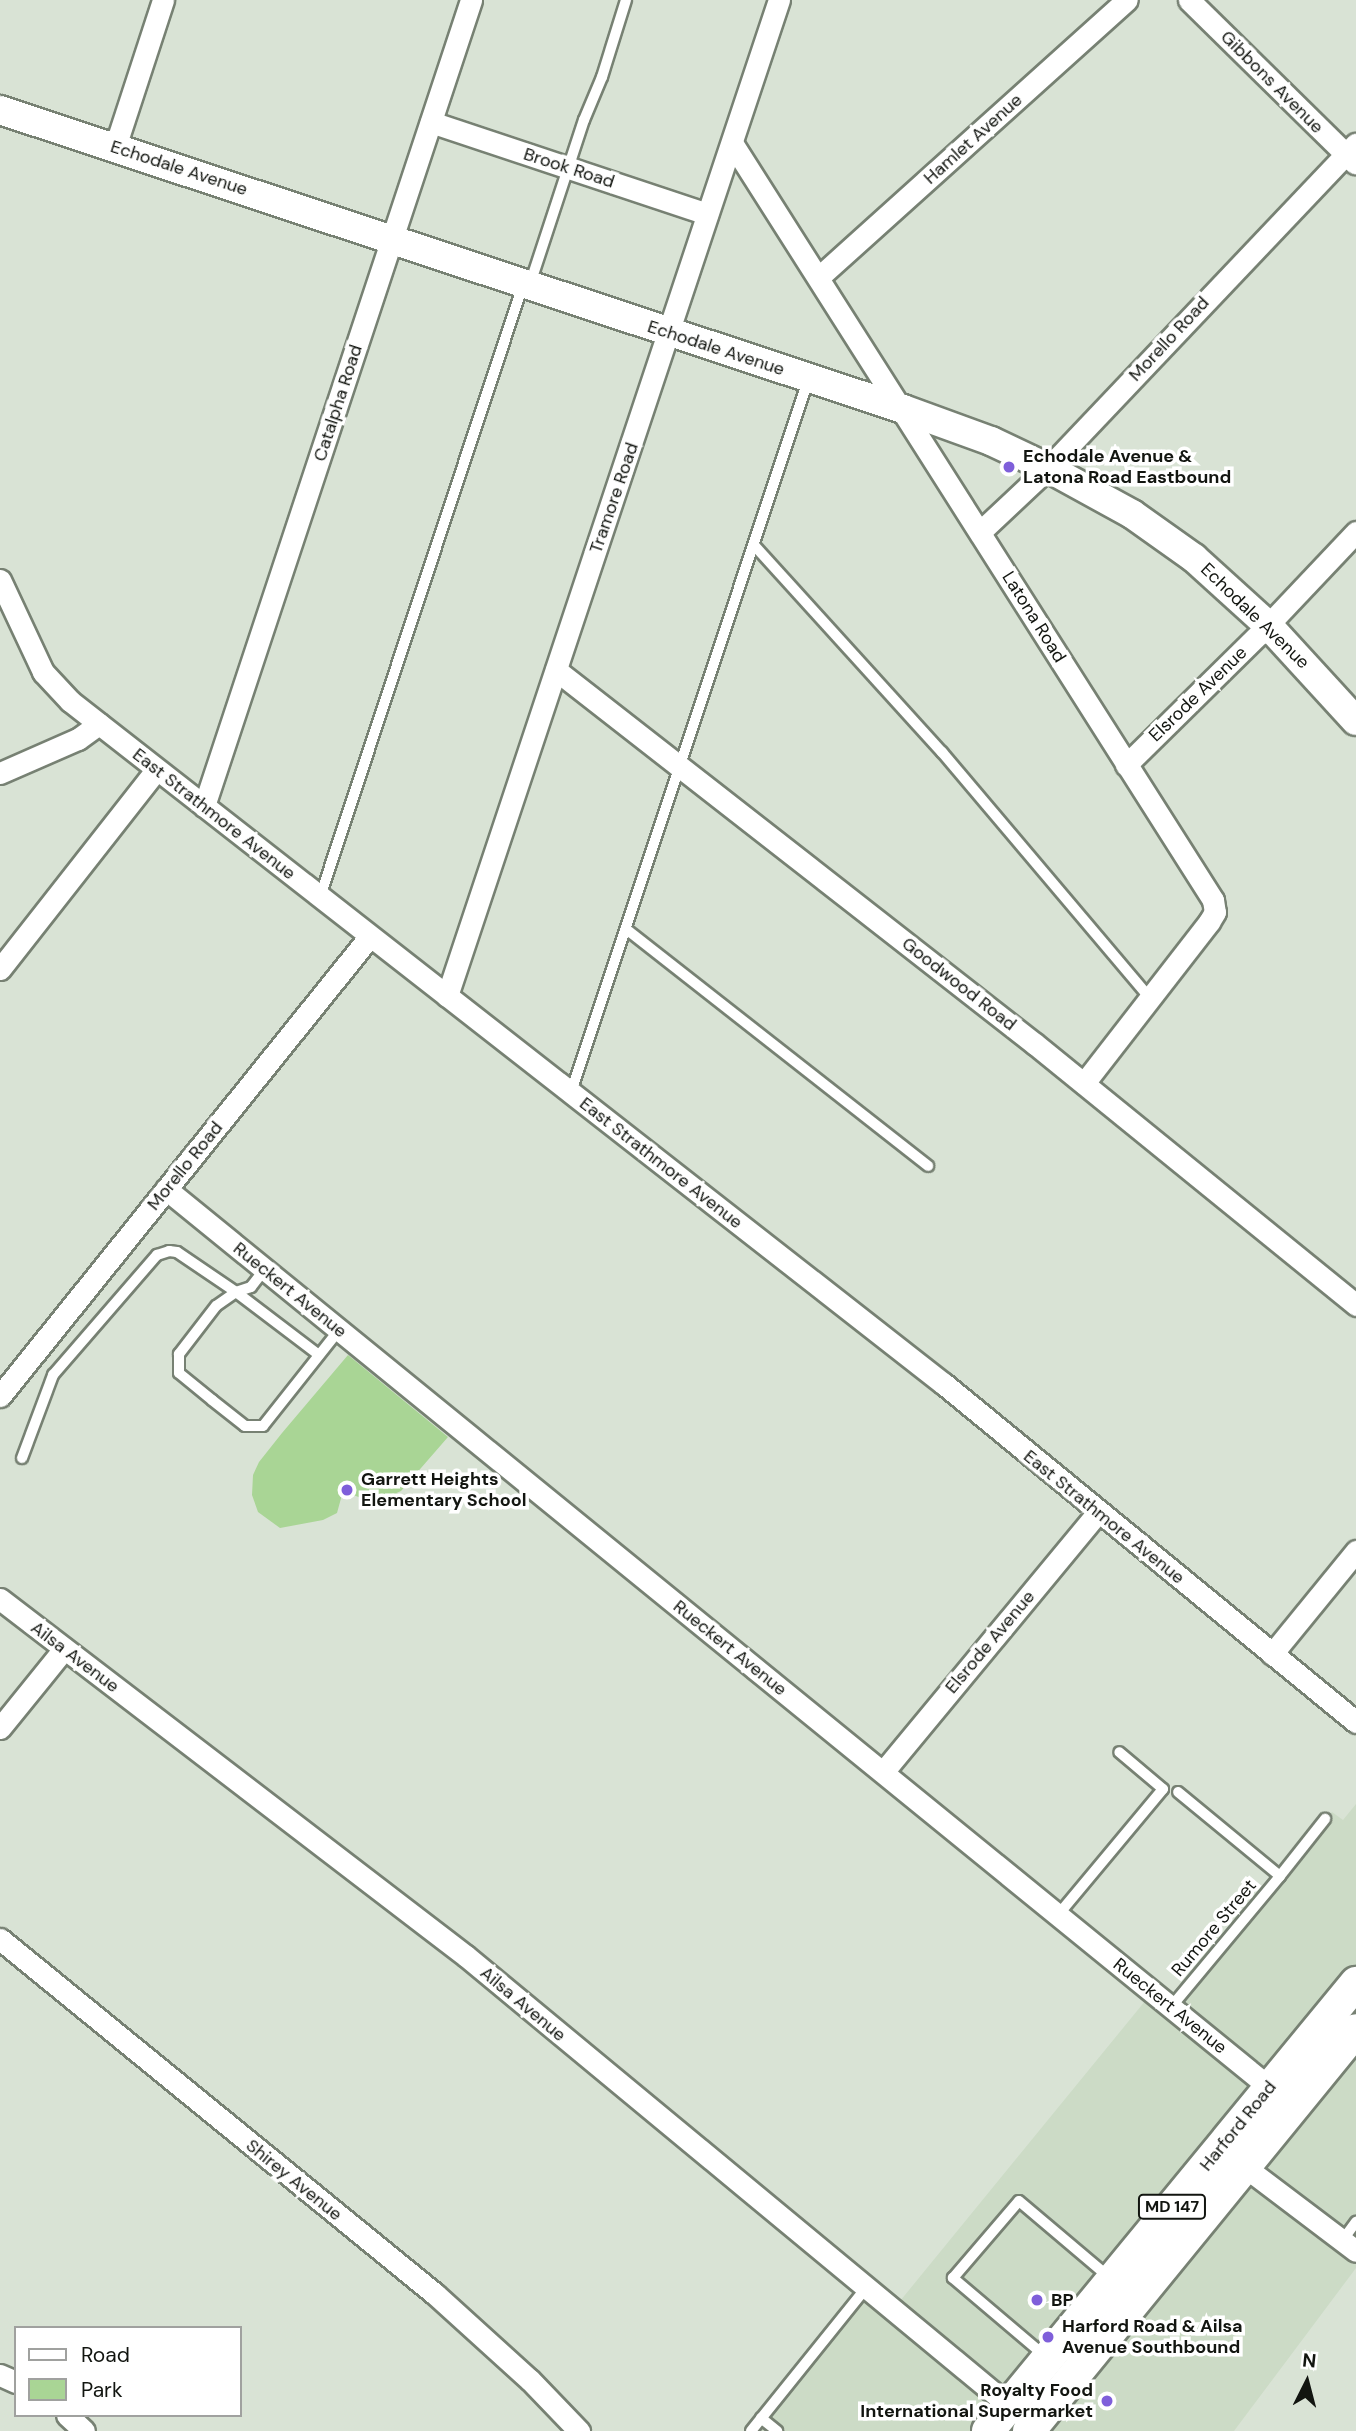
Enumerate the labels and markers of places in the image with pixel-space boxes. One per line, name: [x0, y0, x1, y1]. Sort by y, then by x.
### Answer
place label: Echodale Avenue & Latona Road Eastbound: [1023, 446, 1231, 489]
marker: Echodale Avenue & Latona Road Eastbound: [1001, 459, 1017, 475]
place label: Garrett Heights Elementary School: [361, 1469, 527, 1512]
marker: Garrett Heights Elementary School: [339, 1482, 355, 1498]
place label: BP: [1051, 2289, 1074, 2311]
marker: BP: [1029, 2292, 1045, 2308]
place label: Harford Road & Ailsa Avenue Southbound: [1062, 2316, 1243, 2358]
marker: Harford Road & Ailsa Avenue Southbound: [1040, 2329, 1056, 2345]
place label: Royalty Food International Supermarket: [860, 2380, 1093, 2422]
marker: Royalty Food International Supermarket: [1099, 2393, 1115, 2409]

